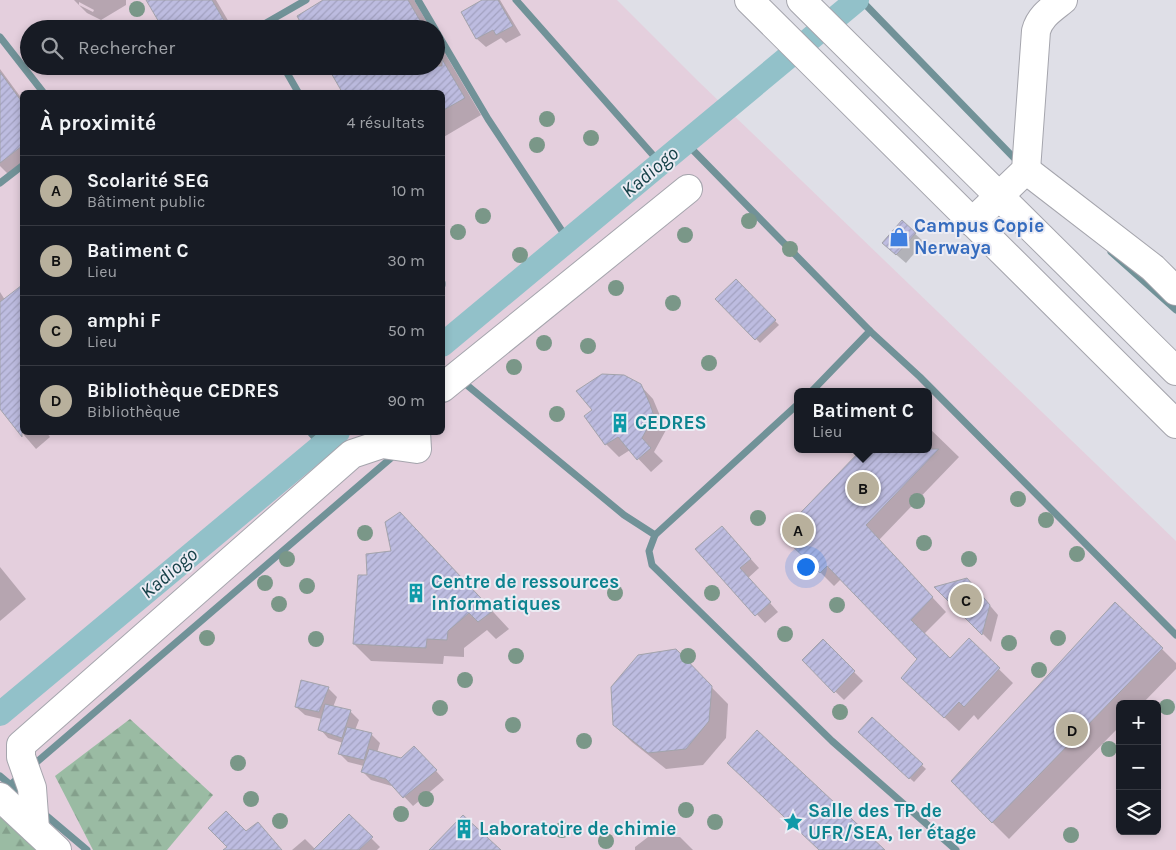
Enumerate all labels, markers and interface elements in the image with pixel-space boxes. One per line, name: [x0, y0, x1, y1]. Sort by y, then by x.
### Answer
search box: [20, 20, 445, 75]
icon: search: [38, 34, 66, 62]
text: Rechercher: [78, 37, 175, 59]
text: À proximité: [40, 111, 156, 135]
text: 4 résultats: [346, 113, 425, 132]
water label: Kadiogo: [617, 142, 683, 202]
text: Scolarité SEG: [87, 170, 209, 192]
text: A: [51, 181, 61, 200]
text: 10 m: [391, 181, 425, 200]
text: Bâtiment public: [87, 192, 205, 211]
place label: Campus Copie Nerwaya: [914, 215, 1044, 259]
shop icon: Campus Copie Nerwaya: [888, 226, 910, 248]
text: Batiment C: [87, 240, 188, 262]
text: B: [51, 251, 61, 270]
text: 30 m: [387, 251, 425, 270]
text: Lieu: [87, 262, 117, 281]
text: amphi F: [87, 310, 161, 332]
text: C: [51, 321, 61, 340]
text: 50 m: [388, 321, 425, 340]
text: Lieu: [87, 332, 117, 351]
text: Bibliothèque CEDRES: [87, 380, 279, 402]
popup: [794, 388, 932, 453]
text: D: [51, 391, 61, 410]
text: 90 m: [387, 391, 425, 410]
text: Batiment C: [812, 400, 914, 422]
text: Bibliothèque: [87, 402, 180, 421]
building icon: CEDRES: [609, 412, 631, 434]
place label: CEDRES: [635, 412, 707, 434]
text: Lieu: [812, 422, 842, 441]
pin: B: [847, 469, 879, 507]
pin: A: [782, 511, 814, 549]
water label: Kadiogo: [136, 543, 202, 603]
your location: [793, 554, 819, 580]
place label: Centre de ressources informatiques: [431, 571, 619, 615]
pin: C: [950, 581, 982, 619]
building icon: Centre de ressources informatiques: [405, 582, 427, 604]
map controls: [1116, 700, 1161, 835]
button: +: [1116, 700, 1161, 745]
pin: D: [1056, 711, 1088, 749]
button: −: [1116, 745, 1161, 790]
button: layers: [1116, 790, 1161, 835]
place label: Salle des TP de UFR/SEA, 1er étage: [808, 800, 976, 844]
place icon: Salle des TP de UFR/SEA, 1er étage: [782, 811, 804, 833]
building icon: Laboratoire de chimie: [453, 818, 475, 840]
place label: Laboratoire de chimie: [479, 818, 676, 840]

